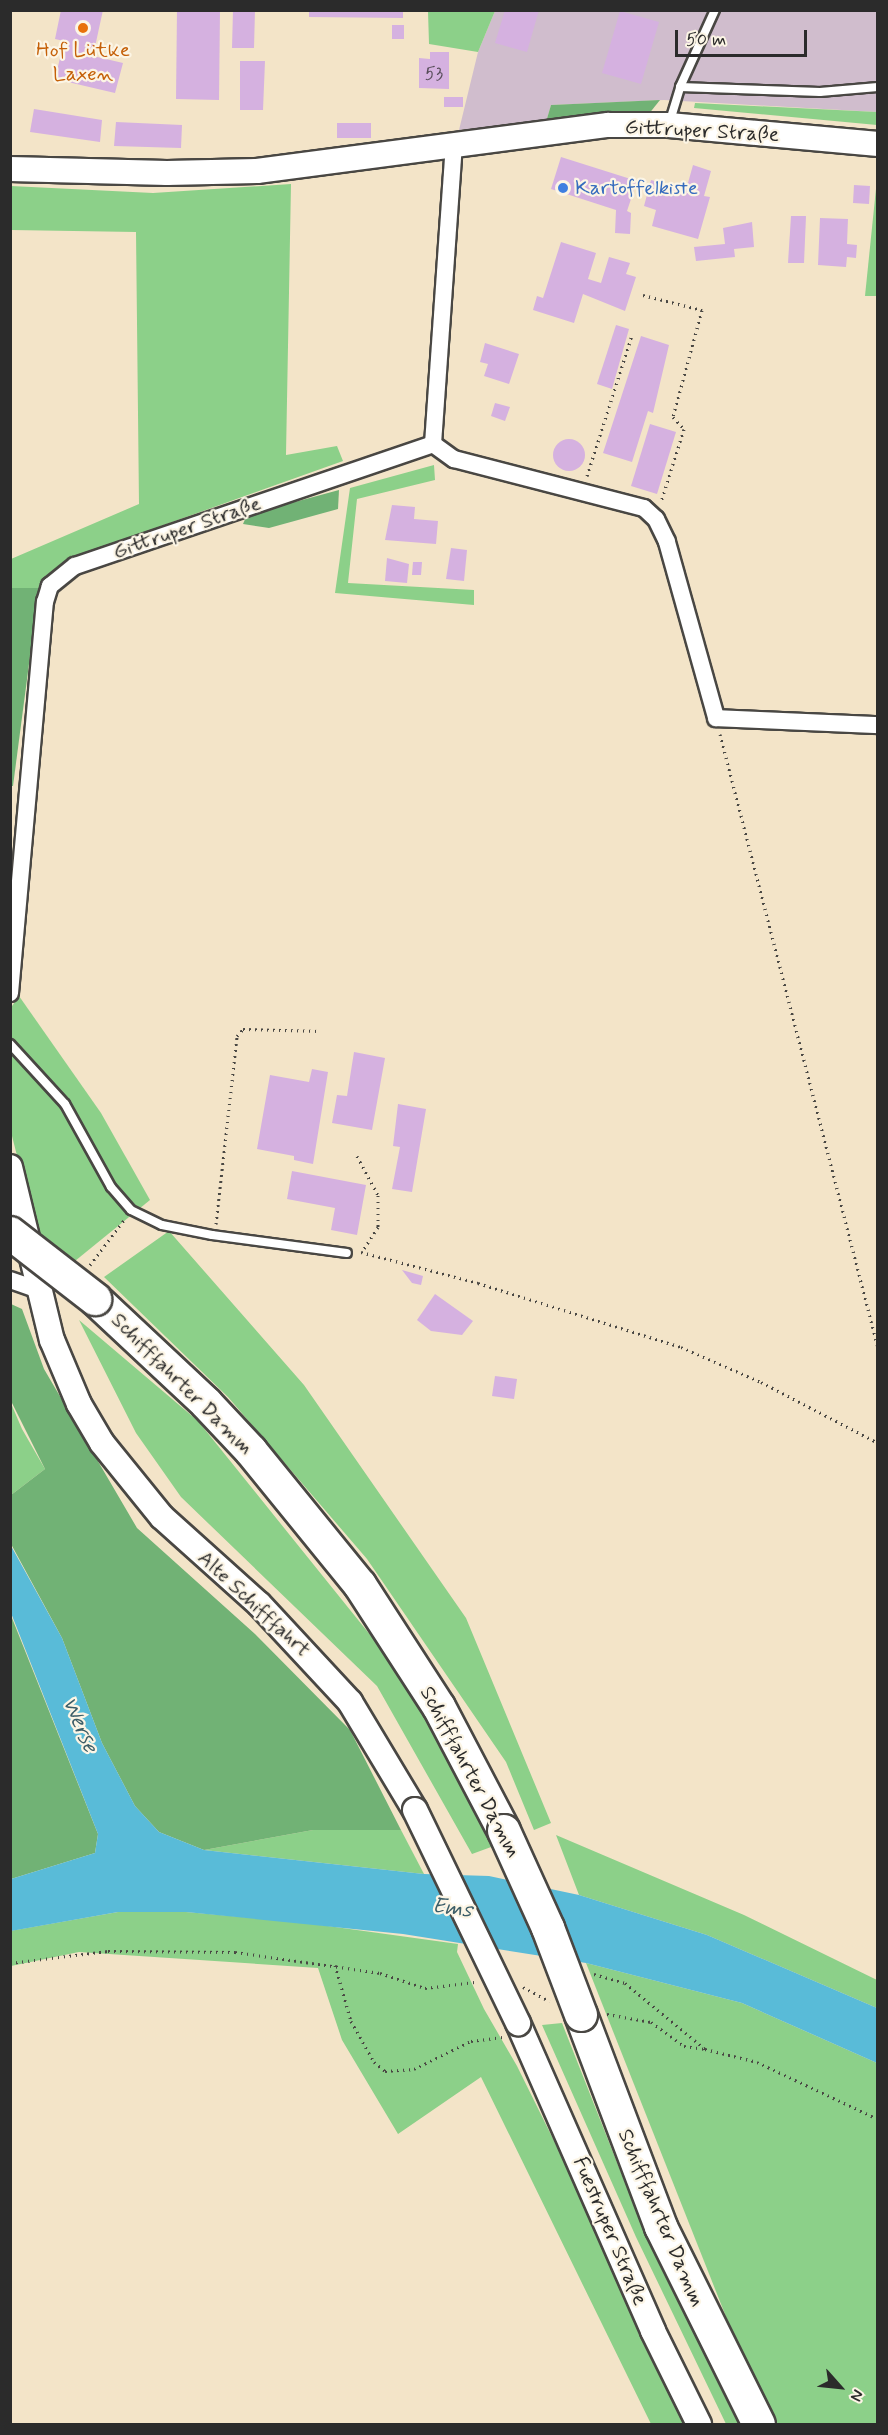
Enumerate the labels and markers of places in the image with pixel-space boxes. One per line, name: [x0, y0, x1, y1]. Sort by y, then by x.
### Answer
marker: Hof Lütke Laxen: [76, 21, 90, 35]
place label: Hof Lütke Laxen: [36, 37, 130, 87]
place label: Kartoffelkiste: [575, 175, 698, 201]
marker: Kartoffelkiste: [556, 181, 570, 195]

